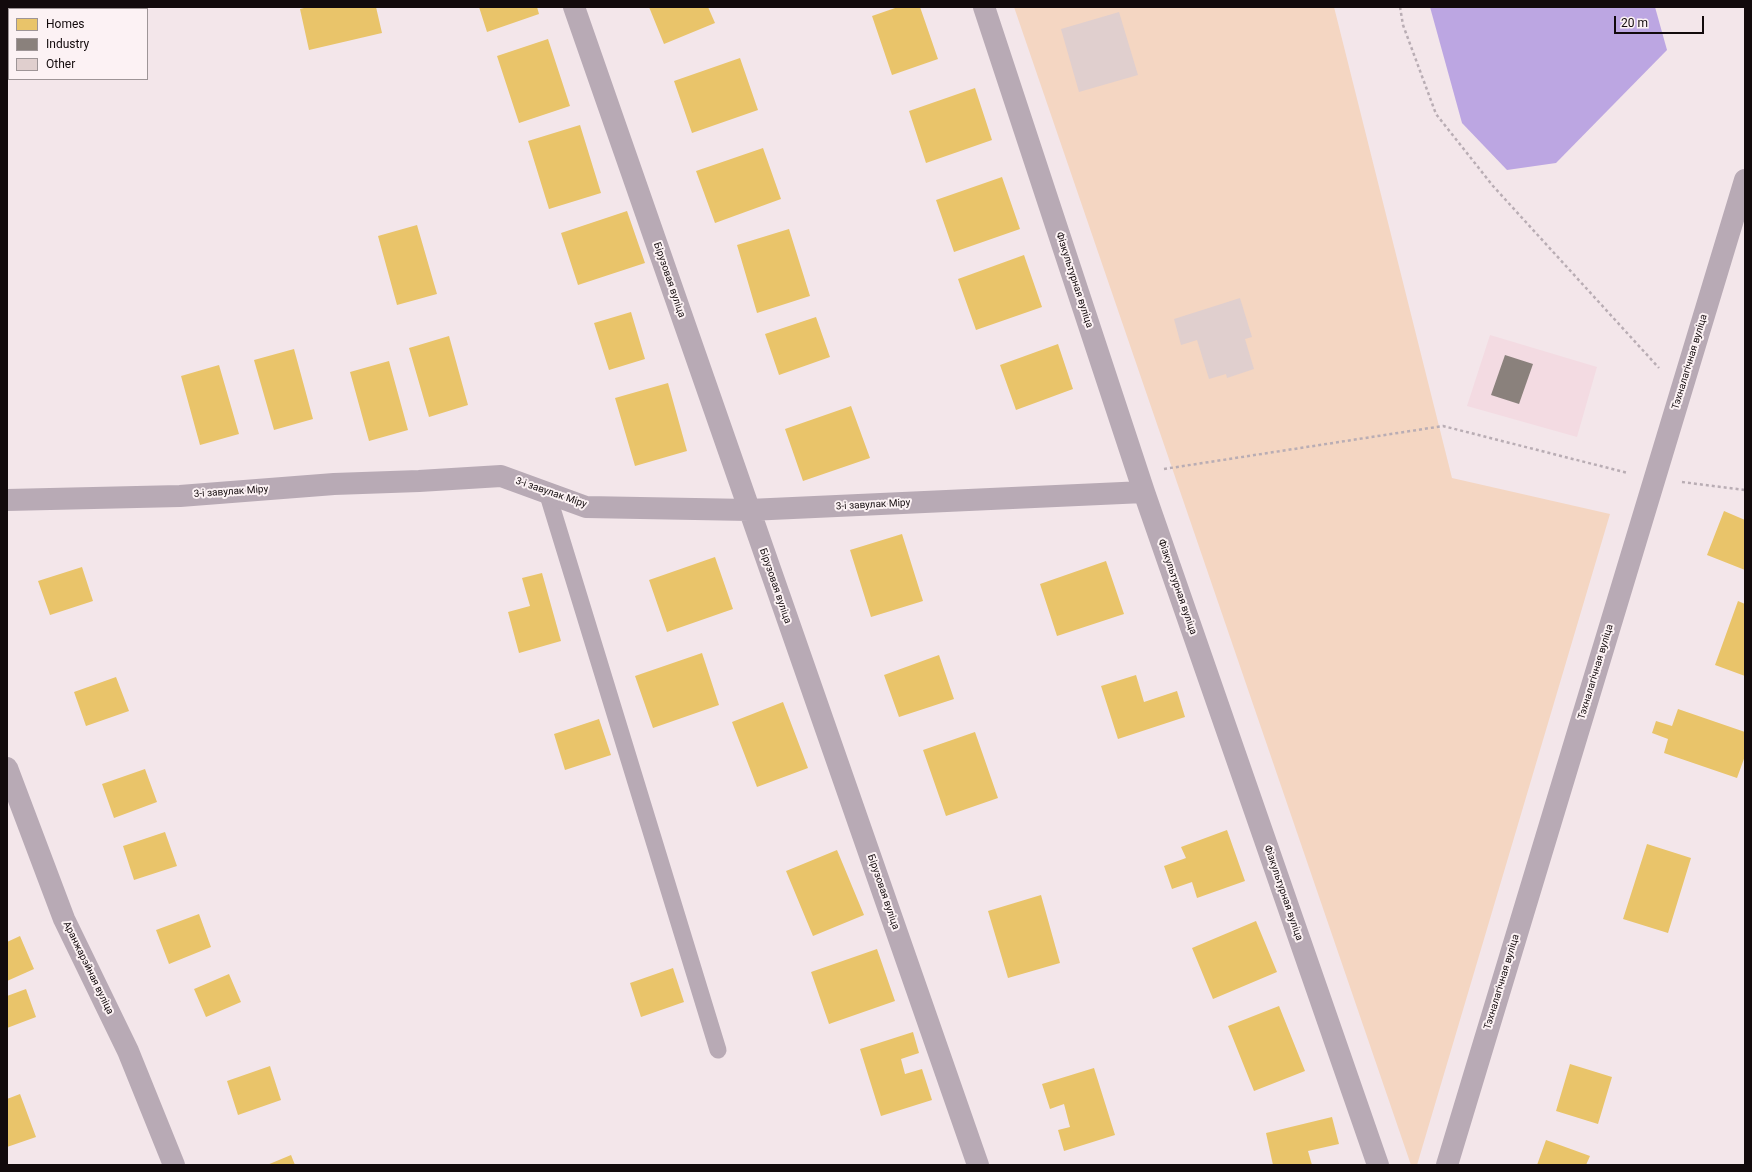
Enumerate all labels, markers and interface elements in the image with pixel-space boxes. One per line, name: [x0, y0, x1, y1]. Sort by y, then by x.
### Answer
legend: [8, 8, 148, 80]
scale bar: [1616, 8, 1706, 34]
text: 20 m: [1621, 16, 1648, 30]
text: Homes: [46, 17, 84, 31]
text: Industry: [46, 37, 89, 51]
text: Other: [46, 57, 75, 71]
street label: Фізкультурная вуліца: [1053, 231, 1095, 329]
street label: Бірузовая вуліца: [651, 241, 687, 319]
street label: Тэхналагічная вуліца: [1670, 313, 1710, 411]
street label: 3-і завулак Міру: [514, 475, 588, 511]
street label: 3-і завулак Міру: [193, 483, 269, 501]
street label: 3-і завулак Міру: [835, 497, 911, 513]
street label: Фізкультурная вуліца: [1155, 538, 1199, 636]
street label: Бірузовая вуліца: [757, 547, 793, 625]
street label: Тэхналагічная вуліца: [1576, 623, 1616, 721]
street label: Фізкультурная вуліца: [1261, 844, 1305, 942]
street label: Бірузовая вуліца: [865, 853, 901, 931]
street label: Аранжарэйная вуліца: [60, 919, 116, 1017]
street label: Тэхналагічная вуліца: [1482, 933, 1522, 1031]

